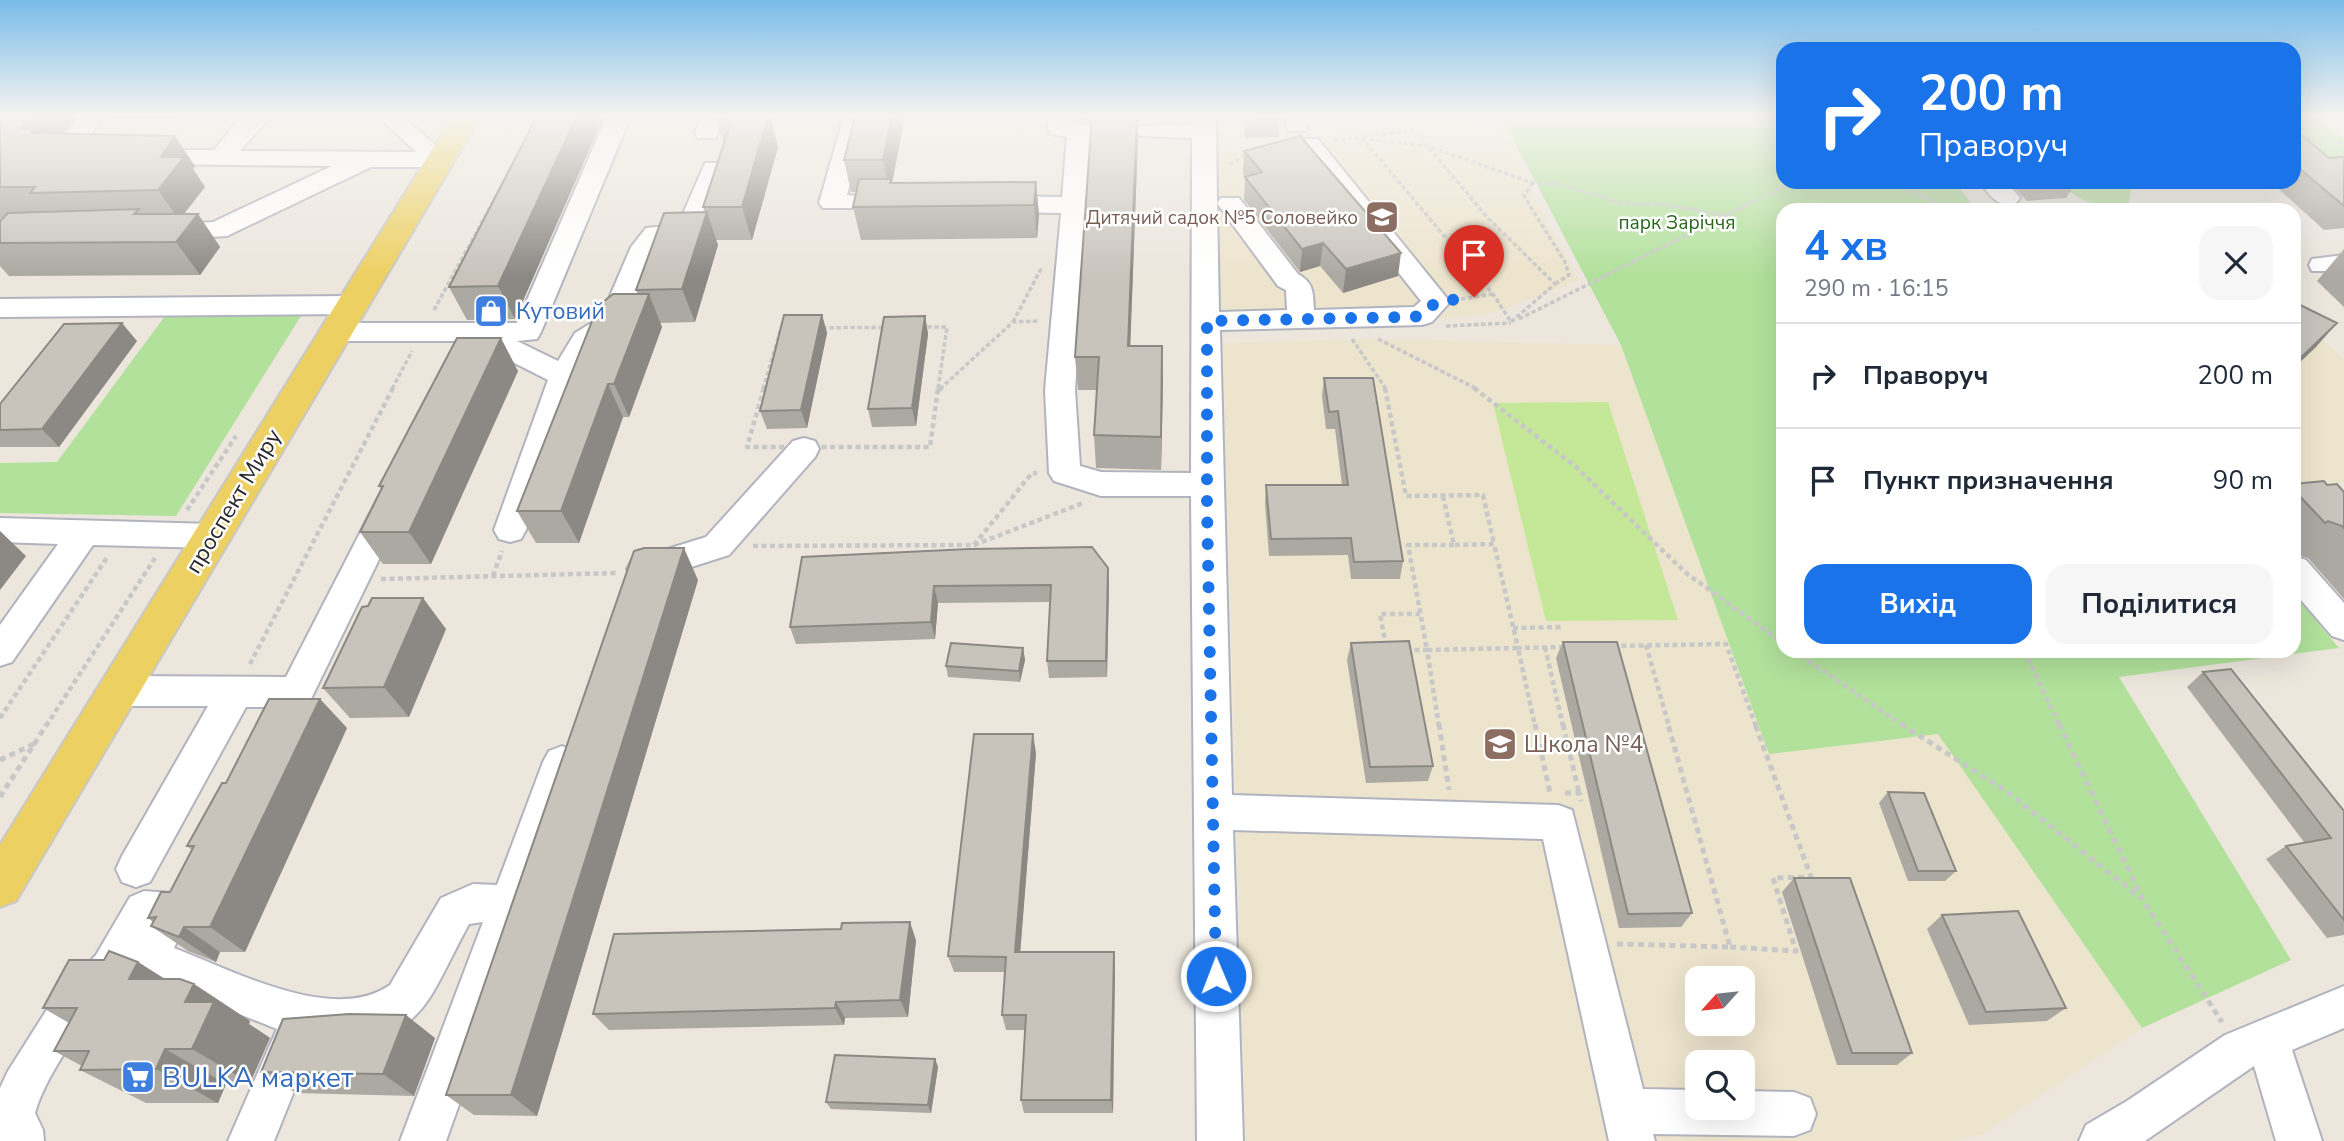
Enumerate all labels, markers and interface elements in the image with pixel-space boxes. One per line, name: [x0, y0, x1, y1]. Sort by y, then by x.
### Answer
text: 200 m: [1919, 60, 2063, 127]
icon: right: [1804, 70, 1895, 161]
text: Праворуч: [1919, 124, 2068, 167]
school or university icon: Дитячий садок №5 Соловейко: [1363, 198, 1401, 236]
place label: Дитячий садок №5 Соловейко: [1086, 205, 1358, 231]
park label: парк Заріччя: [1619, 210, 1735, 236]
text: 4 хв: [1804, 218, 1888, 275]
pin: [1444, 225, 1504, 297]
button: close: [2199, 226, 2273, 300]
icon: arrive: [1455, 236, 1493, 274]
text: 290 m · 16:15: [1804, 273, 1949, 304]
shop icon: Кутовий: [472, 292, 510, 330]
place label: Кутовий: [516, 296, 605, 327]
icon: right: [1804, 357, 1842, 395]
text: Праворуч: [1863, 358, 1988, 393]
text: 200 m: [2197, 358, 2273, 393]
street label: проспект Миру: [178, 423, 289, 579]
icon: arrive: [1804, 462, 1842, 500]
text: Пункт призначення: [1863, 463, 2114, 498]
text: 90 m: [2213, 463, 2273, 498]
button: Вихід: [1804, 564, 2032, 644]
button: Поділитися: [2046, 564, 2273, 644]
school or university icon: Школа №4: [1481, 725, 1519, 763]
place label: Школа №4: [1524, 729, 1643, 760]
position arrow: [1179, 939, 1253, 1013]
north arrow: [1685, 966, 1755, 1036]
map controls: [1685, 966, 1755, 1120]
button: search: [1685, 1050, 1755, 1120]
supermarket icon: BULKA маркет: [119, 1058, 157, 1096]
place label: BULKA маркет: [162, 1059, 354, 1097]

